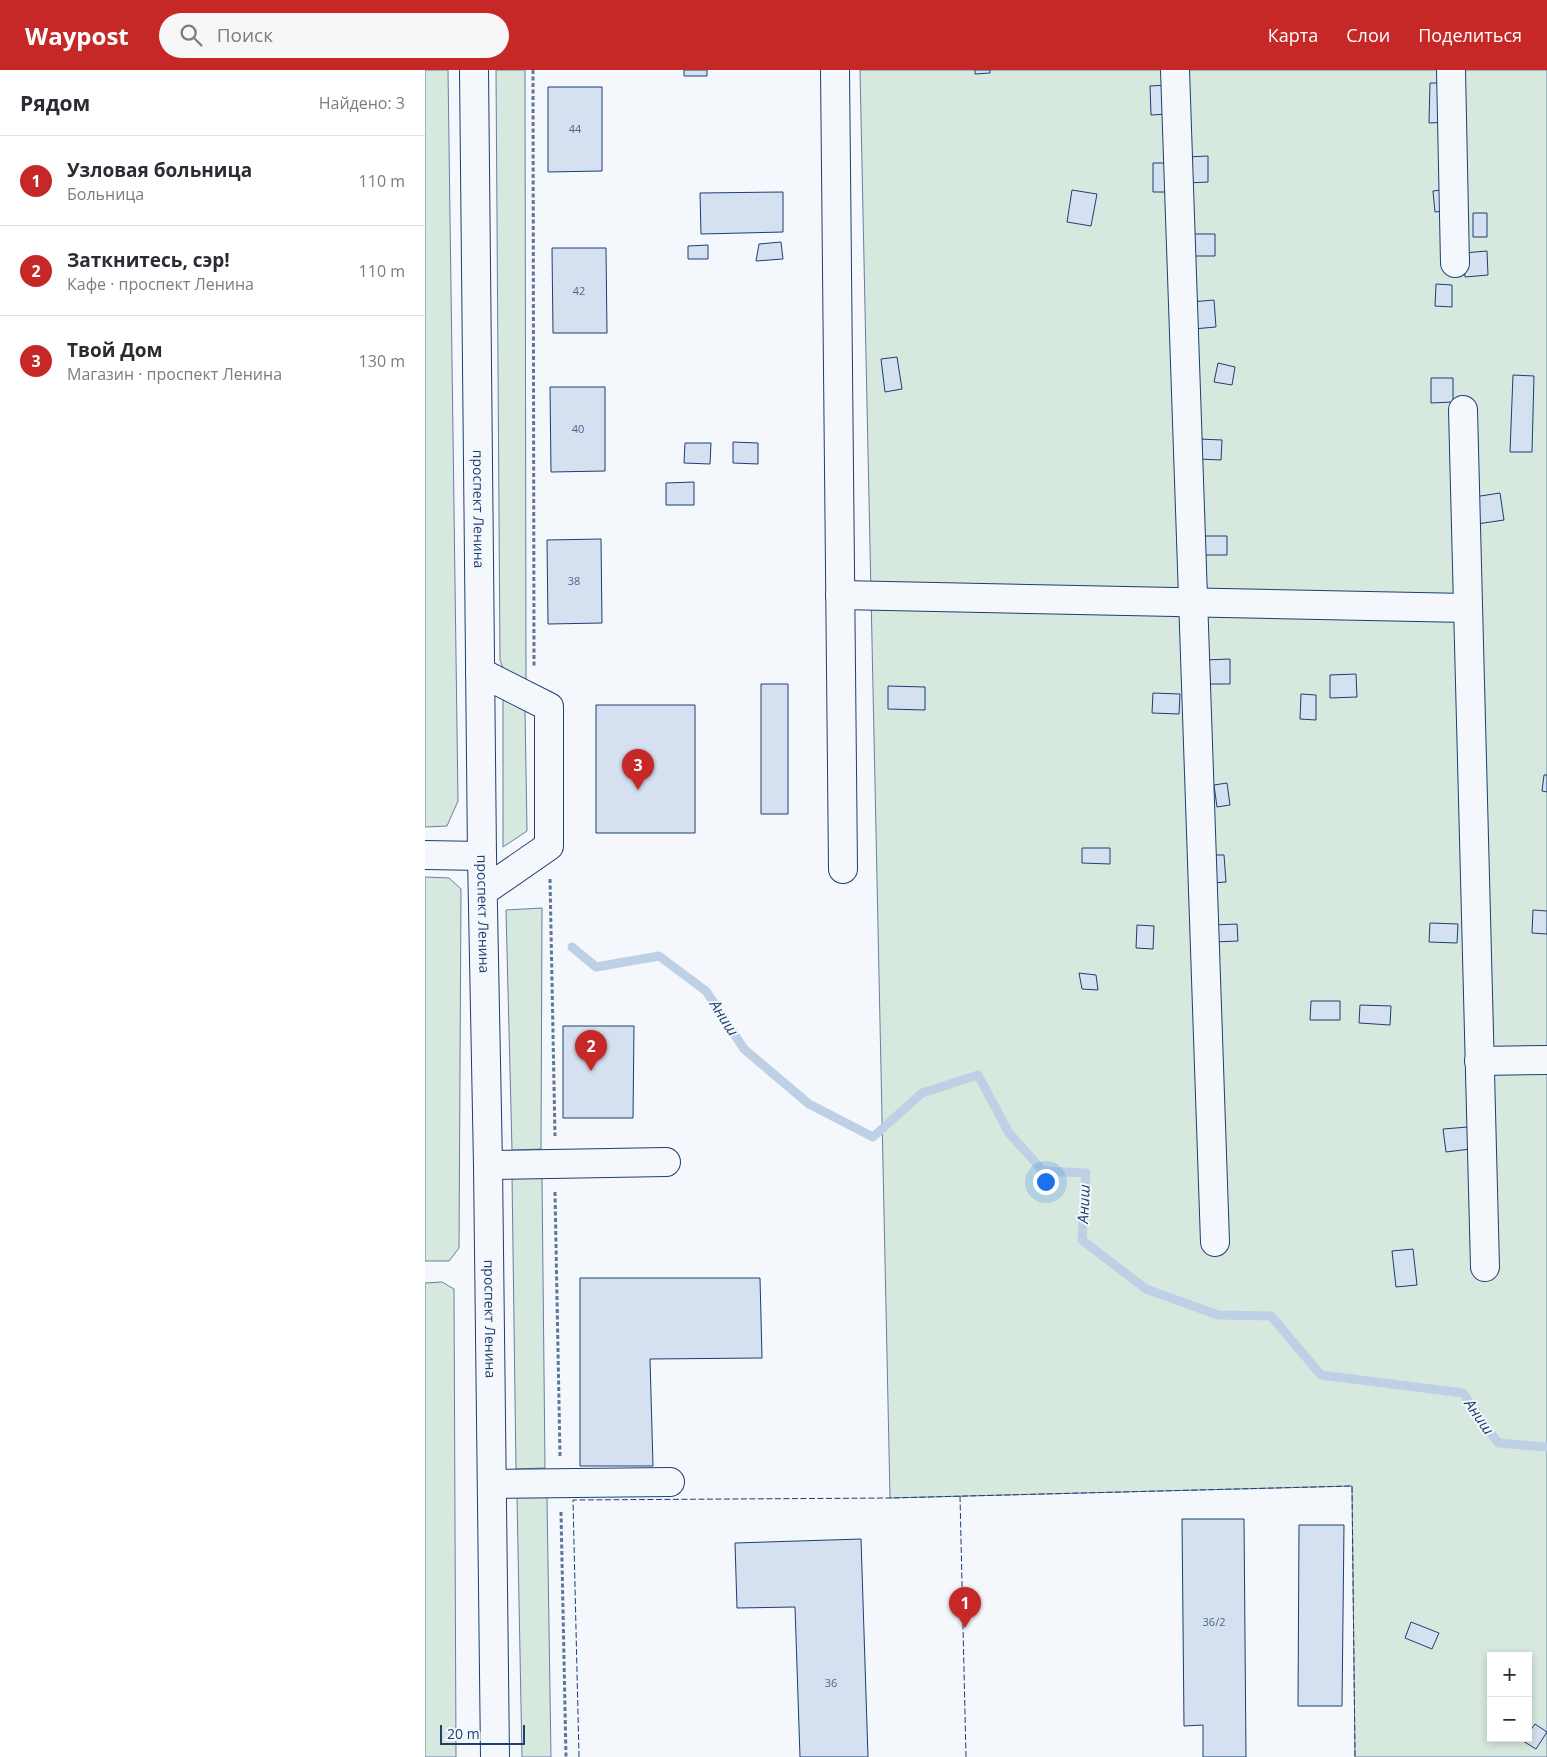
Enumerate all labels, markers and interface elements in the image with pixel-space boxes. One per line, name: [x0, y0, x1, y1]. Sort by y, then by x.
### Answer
search box: [159, 13, 509, 58]
text: Waypost: [25, 19, 129, 52]
icon: search: [177, 21, 205, 49]
text: Поиск: [217, 22, 273, 48]
text: Карта: [1268, 23, 1318, 47]
text: Слои: [1346, 23, 1390, 47]
text: Поделиться: [1418, 23, 1522, 47]
text: Рядом: [20, 89, 90, 117]
text: Найдено: 3: [319, 92, 405, 114]
house number: 44: [569, 121, 582, 136]
text: Узловая больница: [67, 157, 252, 183]
text: 1: [31, 170, 41, 192]
text: 110 m: [359, 170, 405, 192]
text: Больница: [67, 183, 144, 205]
text: Заткнитесь, сэр!: [67, 247, 230, 273]
text: 2: [31, 260, 41, 282]
text: 110 m: [359, 260, 405, 282]
text: Кафе · проспект Ленина: [67, 273, 254, 295]
house number: 42: [573, 283, 585, 298]
text: Твой Дом: [67, 337, 163, 363]
text: 3: [31, 350, 41, 372]
text: 130 m: [359, 350, 405, 372]
text: Магазин · проспект Ленина: [67, 363, 282, 385]
house number: 40: [572, 421, 584, 436]
street label: проспект Ленина: [469, 450, 489, 568]
house number: 38: [568, 573, 580, 588]
pin: 3: [622, 749, 654, 790]
street label: проспект Ленина: [473, 854, 494, 973]
water label: Аниш: [705, 995, 744, 1039]
pin: 2: [575, 1030, 607, 1071]
your location: [1033, 1169, 1059, 1195]
water label: Аниш: [1072, 1184, 1094, 1225]
street label: проспект Ленина: [480, 1259, 501, 1378]
water label: Аниш: [1460, 1394, 1499, 1438]
pin: 1: [949, 1587, 981, 1628]
house number: 36/2: [1203, 1614, 1225, 1629]
map controls: [1487, 1652, 1532, 1742]
button: +: [1487, 1652, 1532, 1697]
house number: 36: [825, 1675, 837, 1690]
button: −: [1487, 1697, 1532, 1742]
scale bar: [440, 1722, 525, 1745]
text: 20 m: [447, 1724, 480, 1743]

